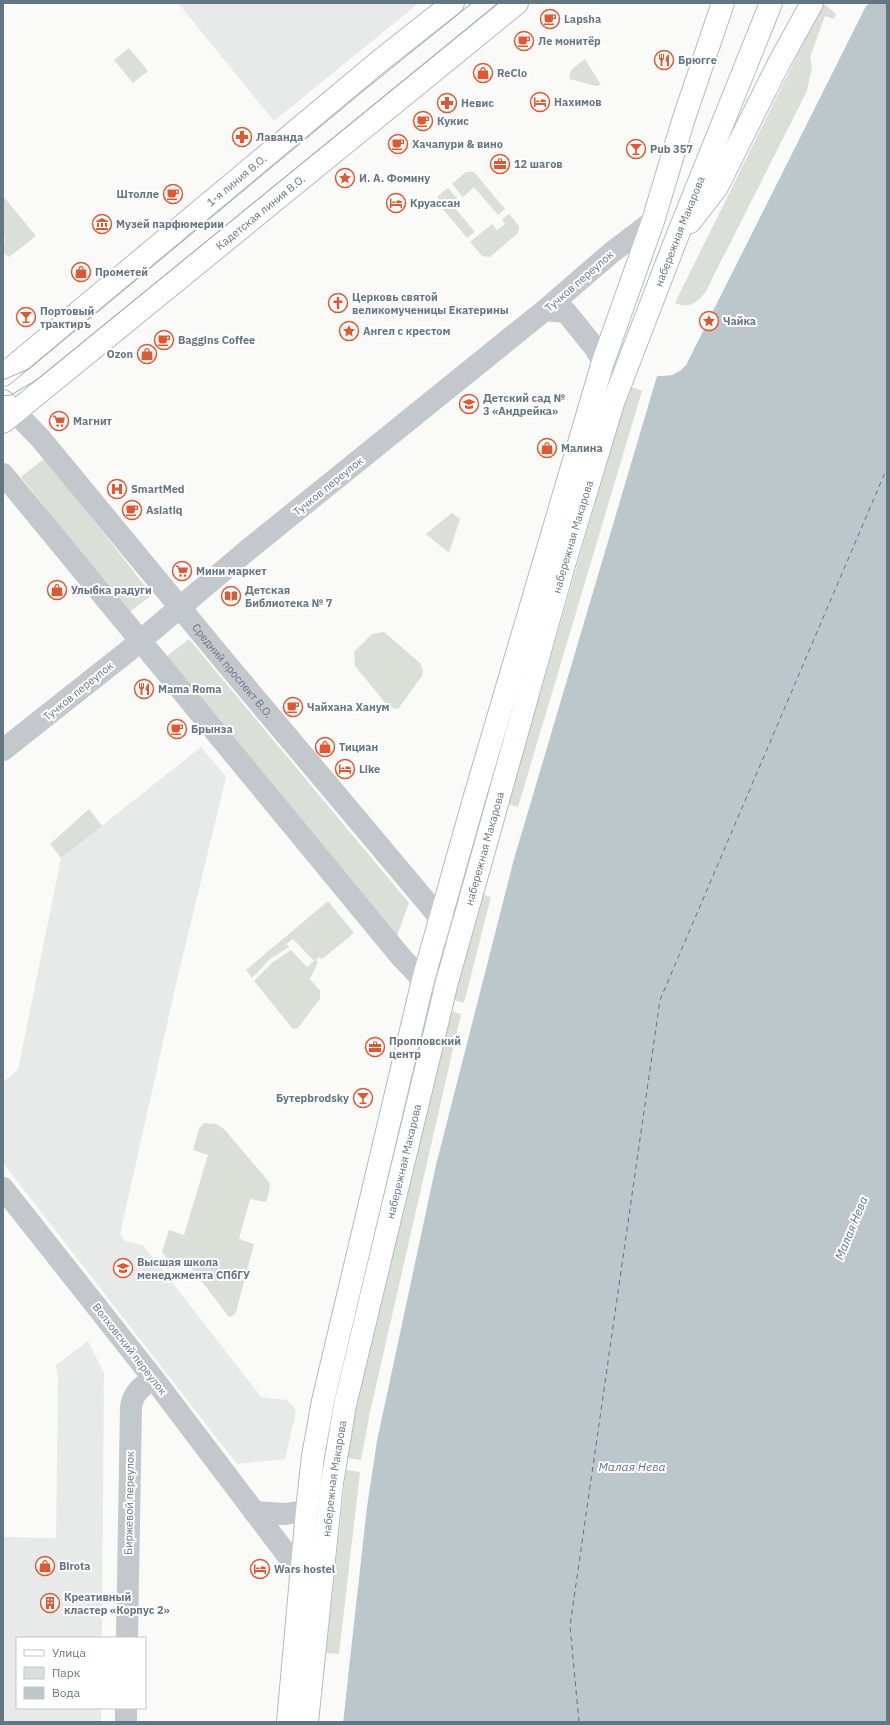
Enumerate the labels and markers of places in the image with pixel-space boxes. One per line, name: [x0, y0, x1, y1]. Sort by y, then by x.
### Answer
cafe icon: Lapsha: [539, 8, 561, 30]
place label: Lapsha: [564, 12, 601, 26]
cafe icon: Ле монитёр: [513, 30, 535, 52]
place label: Ле монитёр: [538, 34, 601, 48]
restaurant icon: Брюгге: [653, 49, 675, 71]
place label: Брюгге: [678, 53, 717, 67]
shop icon: ReClo: [472, 62, 494, 84]
place label: ReClo: [497, 66, 527, 80]
hotel icon: Нахимов: [529, 91, 551, 113]
pharmacy icon: Невис: [436, 92, 458, 114]
place label: Нахимов: [554, 95, 602, 109]
place label: Невис: [461, 96, 494, 110]
cafe icon: Кукис: [412, 110, 434, 132]
place label: Кукис: [437, 114, 469, 128]
pharmacy icon: Лаванда: [231, 126, 253, 148]
place label: Лаванда: [256, 130, 303, 144]
cafe icon: Хачапури & вино: [387, 133, 409, 155]
place label: Хачапури & вино: [412, 137, 503, 151]
bar icon: Pub 357: [625, 138, 647, 160]
place label: Pub 357: [650, 142, 693, 156]
office icon: 12 шагов: [489, 153, 511, 175]
place label: 12 шагов: [514, 157, 563, 171]
place icon: И. А. Фомину: [334, 167, 356, 189]
place label: И. А. Фомину: [359, 171, 430, 185]
cafe icon: Штолле: [162, 183, 184, 205]
place label: Штолле: [117, 187, 159, 201]
hotel icon: Круассан: [385, 192, 407, 214]
place label: Круассан: [410, 196, 460, 210]
museum icon: Музей парфюмерии: [91, 213, 113, 235]
place label: Музей парфюмерии: [116, 217, 224, 231]
shop icon: Прометей: [70, 261, 92, 283]
place label: Прометей: [95, 265, 148, 279]
place label: Церковь святой великомученицы Екатерины: [352, 290, 509, 317]
church icon: Церковь святой великомученицы Екатерины: [327, 292, 349, 314]
place label: Портовый трактиръ: [40, 304, 94, 331]
bar icon: Портовый трактиръ: [15, 306, 37, 328]
place icon: Чайка: [698, 310, 720, 332]
place label: Чайка: [723, 314, 756, 328]
place icon: Ангел с крестом: [338, 320, 360, 342]
place label: Ангел с крестом: [363, 324, 451, 338]
cafe icon: Baggins Coffee: [153, 329, 175, 351]
place label: Baggins Coffee: [178, 333, 255, 347]
shop icon: Ozon: [136, 343, 158, 365]
place label: Ozon: [107, 347, 133, 361]
place label: Детский сад № 3 «Андрейка»: [483, 391, 565, 418]
school or university icon: Детский сад № 3 «Андрейка»: [458, 393, 480, 415]
supermarket icon: Магнит: [48, 410, 70, 432]
place label: Магнит: [73, 414, 113, 428]
shop icon: Малина: [536, 437, 558, 459]
place label: Малина: [561, 441, 603, 455]
hospital icon: SmartMed: [106, 478, 128, 500]
place label: SmartMed: [131, 482, 185, 496]
cafe icon: Asiatiq: [121, 499, 143, 521]
place label: Asiatiq: [146, 503, 182, 517]
supermarket icon: Мини маркет: [171, 560, 193, 582]
place label: Мини маркет: [196, 564, 267, 578]
shop icon: Улыбка радуги: [46, 579, 68, 601]
place label: Улыбка радуги: [71, 583, 152, 597]
place label: Детская Библиотека № 7: [245, 583, 333, 610]
library icon: Детская Библиотека № 7: [220, 585, 242, 607]
restaurant icon: Mama Roma: [133, 678, 155, 700]
place label: Mama Roma: [158, 682, 222, 696]
cafe icon: Чайхана Ханум: [282, 696, 304, 718]
place label: Чайхана Ханум: [307, 700, 390, 714]
cafe icon: Брынза: [166, 718, 188, 740]
place label: Брынза: [191, 722, 233, 736]
shop icon: Тициан: [314, 736, 336, 758]
place label: Тициан: [339, 740, 378, 754]
hotel icon: Like: [334, 758, 356, 780]
place label: Like: [359, 762, 380, 776]
place label: Пропповский центр: [389, 1034, 461, 1061]
office icon: Пропповский центр: [364, 1036, 386, 1058]
bar icon: Бутерbrodsky: [352, 1087, 374, 1109]
place label: Бутерbrodsky: [276, 1091, 349, 1105]
place label: Высшая школа менеджмента СПбГУ: [137, 1255, 250, 1282]
school or university icon: Высшая школа менеджмента СПбГУ: [112, 1257, 134, 1279]
shop icon: Birota: [34, 1555, 56, 1577]
hotel icon: Wars hostel: [249, 1558, 271, 1580]
place label: Birota: [59, 1559, 90, 1573]
place label: Wars hostel: [274, 1562, 336, 1576]
place label: Креативный кластер «Корпус 2»: [64, 1590, 170, 1617]
building icon: Креативный кластер «Корпус 2»: [39, 1592, 61, 1614]

